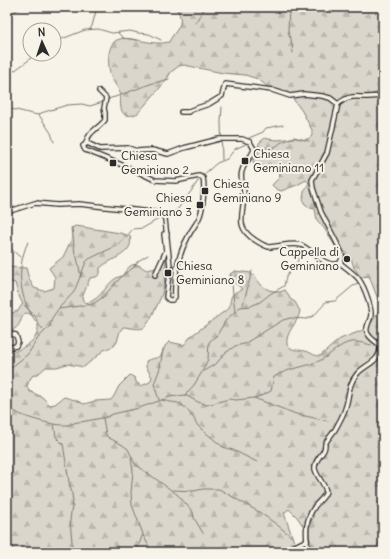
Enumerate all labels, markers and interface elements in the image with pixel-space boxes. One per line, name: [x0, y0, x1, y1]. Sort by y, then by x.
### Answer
north arrow: [22, 22, 62, 62]
text: N: [37, 25, 46, 39]
place label: Chiesa Geminiano 11: [253, 146, 324, 175]
place label: Chiesa Geminiano 2: [121, 148, 189, 177]
marker: Chiesa Geminiano 11: [240, 156, 250, 166]
marker: Chiesa Geminiano 2: [108, 158, 118, 168]
place label: Chiesa Geminiano 9: [213, 176, 281, 205]
marker: Chiesa Geminiano 9: [200, 186, 210, 196]
place label: Chiesa Geminiano 3: [124, 190, 192, 219]
marker: Chiesa Geminiano 3: [195, 200, 205, 210]
place label: Cappella di Geminiano: [279, 244, 339, 273]
marker: Cappella di Geminiano: [342, 254, 352, 264]
place label: Chiesa Geminiano 8: [176, 258, 244, 287]
marker: Chiesa Geminiano 8: [163, 268, 173, 278]

